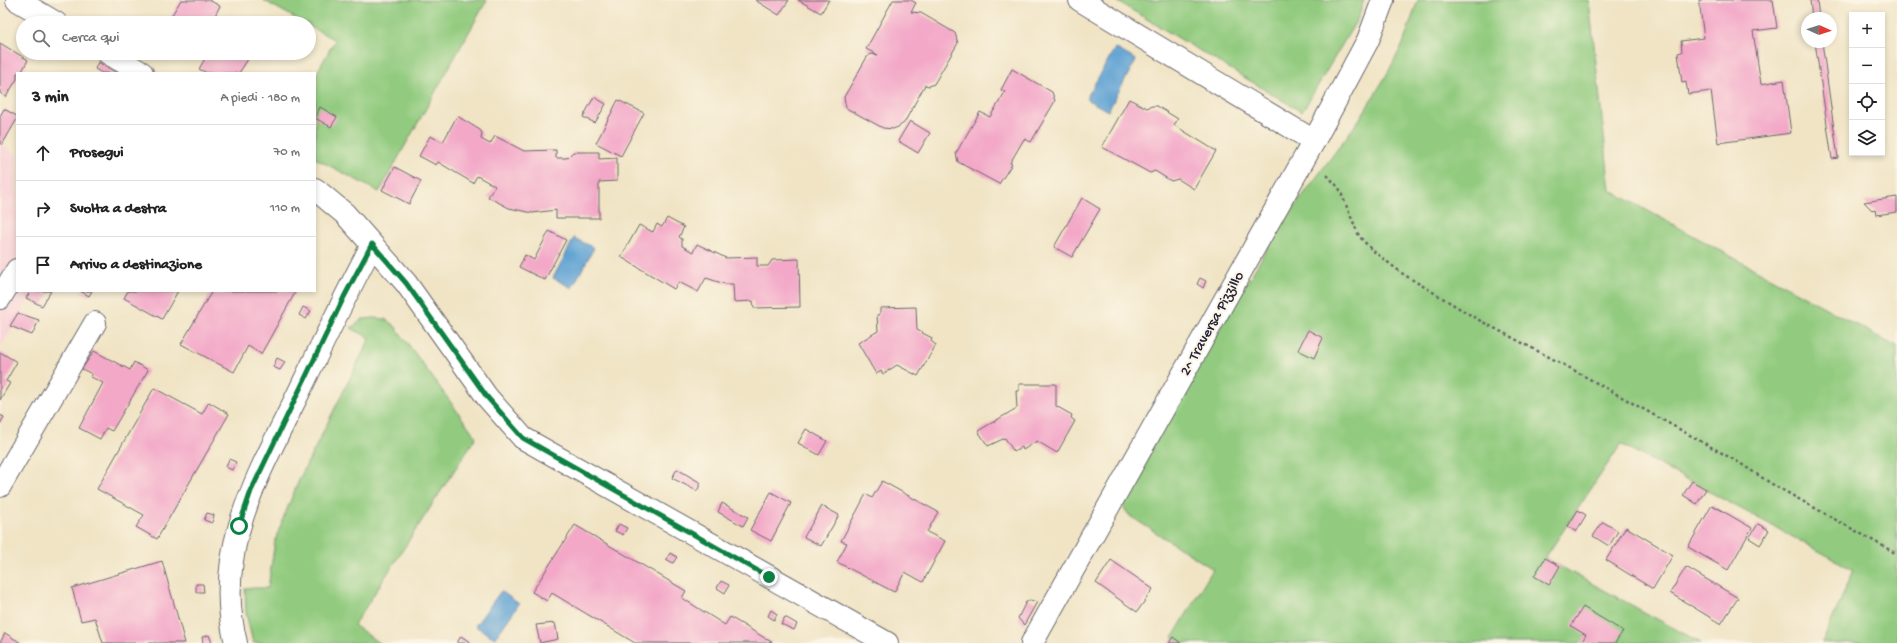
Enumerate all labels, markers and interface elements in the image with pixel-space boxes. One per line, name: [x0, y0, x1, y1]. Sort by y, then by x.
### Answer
north arrow: [1801, 12, 1837, 48]
map controls: [1849, 12, 1885, 156]
button: +: [1849, 12, 1885, 48]
search box: [16, 16, 316, 60]
icon: search: [30, 27, 52, 49]
text: Cerca qui: [62, 29, 119, 47]
button: −: [1849, 48, 1885, 84]
button: locate: [1849, 84, 1885, 120]
text: 3 min: [32, 88, 69, 108]
text: A piedi · 180 m: [221, 91, 300, 106]
button: layers: [1849, 120, 1885, 156]
icon: ahead: [32, 142, 54, 164]
text: Prosegui: [70, 144, 123, 162]
text: 70 m: [274, 145, 300, 160]
icon: right: [32, 198, 54, 220]
text: Svolta a destra: [70, 200, 166, 218]
text: 110 m: [270, 201, 300, 216]
icon: arrive: [32, 254, 54, 276]
text: Arrivo a destinazione: [70, 256, 202, 274]
street label: 2^ Traversa Pizzillo: [1177, 268, 1249, 379]
route start: [230, 517, 248, 535]
route end: [760, 568, 778, 586]

